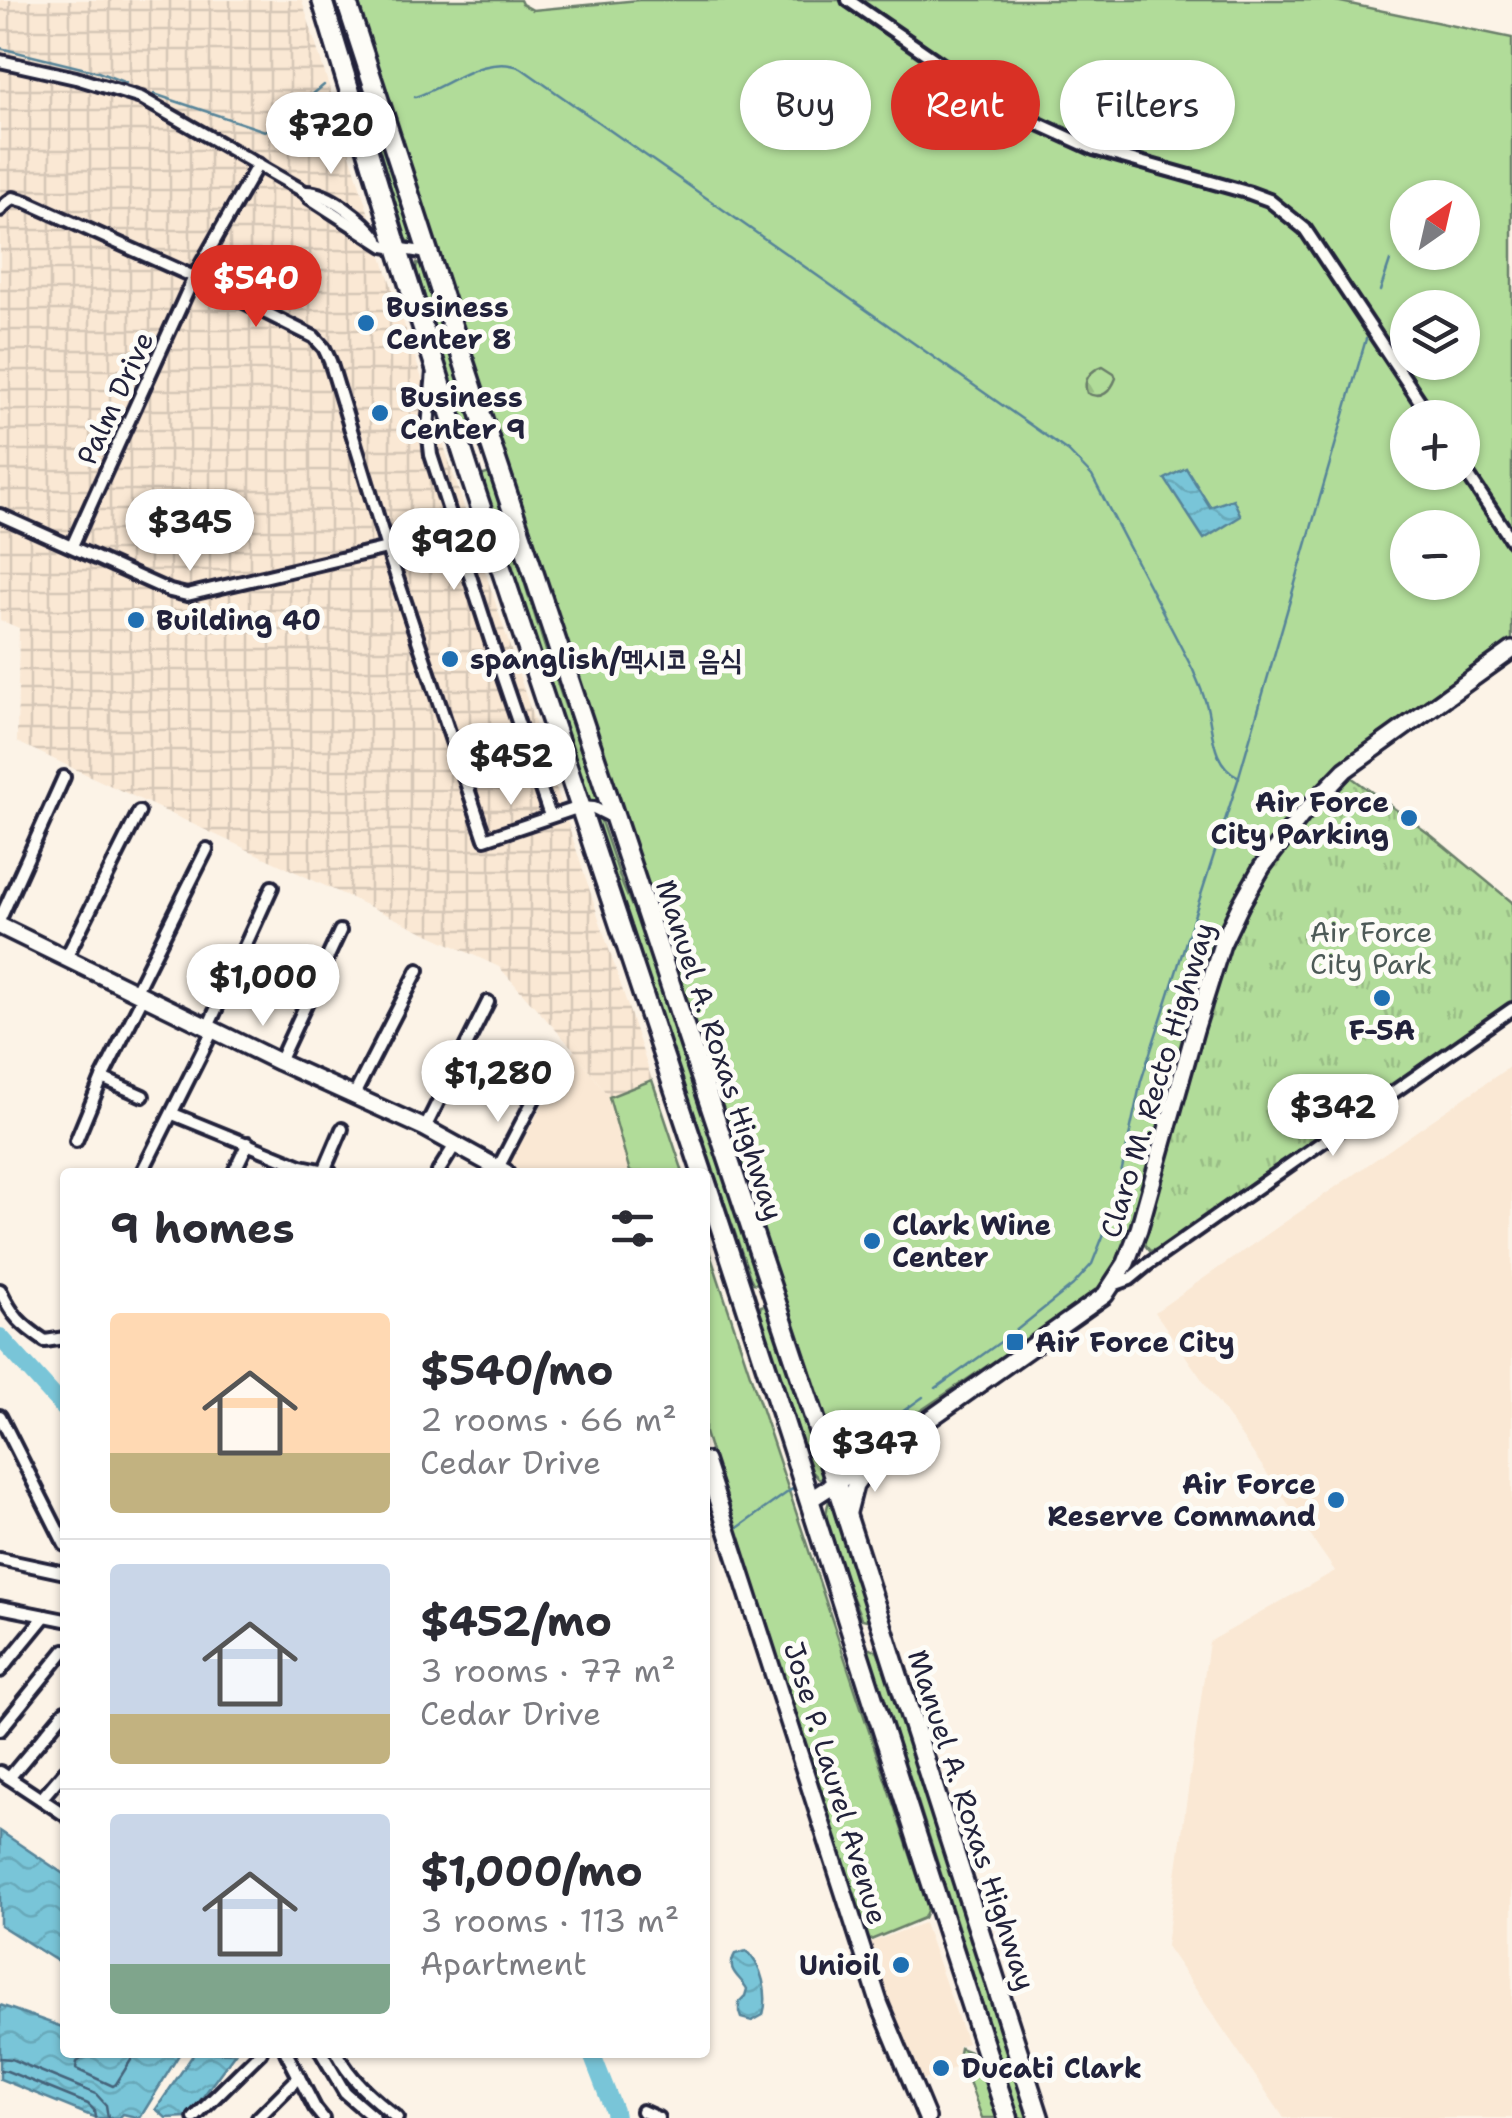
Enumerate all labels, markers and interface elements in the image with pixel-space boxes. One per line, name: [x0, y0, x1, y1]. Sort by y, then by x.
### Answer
chip: Buy: [740, 60, 871, 150]
chip: Rent: [891, 60, 1040, 150]
chip: Filters: [1060, 60, 1235, 150]
pin: $720: [272, 92, 390, 177]
text: $720: [288, 103, 374, 146]
north arrow: [1390, 180, 1480, 270]
map controls: [1390, 180, 1480, 600]
pin: $540: [197, 245, 315, 330]
text: $540: [213, 256, 299, 299]
place label: Business Center 8: [386, 288, 512, 358]
button: layers: [1390, 290, 1480, 380]
marker: Business Center 8: [355, 312, 377, 334]
street label: Palm Drive: [68, 325, 162, 471]
place label: Business Center 9: [400, 378, 526, 448]
button: +: [1390, 400, 1480, 490]
marker: Business Center 9: [369, 402, 391, 424]
pin: $345: [131, 489, 249, 574]
text: $345: [147, 500, 233, 543]
pin: $920: [395, 508, 513, 593]
button: −: [1390, 510, 1480, 600]
text: $920: [411, 519, 497, 562]
place label: Building 40: [156, 601, 321, 639]
marker: Building 40: [125, 609, 147, 631]
place label: spanglish/멕시코 음식: [470, 640, 743, 678]
marker: spanglish/멕시코 음식: [439, 648, 461, 670]
pin: $452: [452, 723, 570, 808]
text: $452: [469, 734, 553, 777]
place label: Air Force City Parking: [1211, 783, 1389, 853]
marker: Air Force City Parking: [1398, 807, 1420, 829]
street label: Manuel A. Roxas Highway: [647, 875, 793, 1225]
park label: Air Force City Park: [1310, 913, 1432, 983]
street label: Claro M. Recto Highway: [1091, 918, 1223, 1242]
pin: $1,000: [182, 944, 344, 1029]
text: $1,000: [209, 955, 317, 998]
marker: F-5A: [1371, 987, 1393, 1009]
place label: F-5A: [1349, 1011, 1415, 1049]
pin: $1,280: [417, 1040, 579, 1125]
text: $1,280: [443, 1051, 553, 1094]
pin: $342: [1274, 1074, 1392, 1159]
text: $342: [1290, 1085, 1376, 1128]
text: 9 homes: [110, 1200, 295, 1256]
icon: filters: [605, 1201, 660, 1256]
place label: Clark Wine Center: [892, 1206, 1051, 1276]
marker: Clark Wine Center: [861, 1230, 883, 1252]
place label: Air Force City: [1035, 1323, 1235, 1361]
marker: Air Force City: [1004, 1331, 1026, 1353]
text: $540/mo: [420, 1342, 614, 1398]
icon: home: [190, 1353, 310, 1473]
text: 2 rooms · 66 m²: [420, 1398, 677, 1441]
pin: $347: [816, 1410, 934, 1495]
text: $347: [831, 1421, 919, 1464]
text: Cedar Drive: [420, 1441, 601, 1484]
place label: Air Force Reserve Command: [1047, 1465, 1316, 1535]
marker: Air Force Reserve Command: [1325, 1489, 1347, 1511]
text: $452/mo: [420, 1593, 612, 1649]
icon: home: [190, 1604, 310, 1724]
street label: Jose P. Laurel Avenue: [775, 1637, 897, 1929]
street label: Manuel A. Roxas Highway: [899, 1645, 1045, 1995]
text: 3 rooms · 77 m²: [420, 1649, 676, 1692]
text: Cedar Drive: [420, 1692, 601, 1735]
text: $1,000/mo: [420, 1843, 643, 1899]
icon: home: [190, 1854, 310, 1974]
text: 3 rooms · 113 m²: [420, 1899, 679, 1942]
text: Apartment: [420, 1942, 587, 1985]
place label: Unioil: [799, 1946, 881, 1984]
marker: Unioil: [890, 1954, 912, 1976]
place label: Ducati Clark: [961, 2049, 1142, 2087]
marker: Ducati Clark: [930, 2057, 952, 2079]

